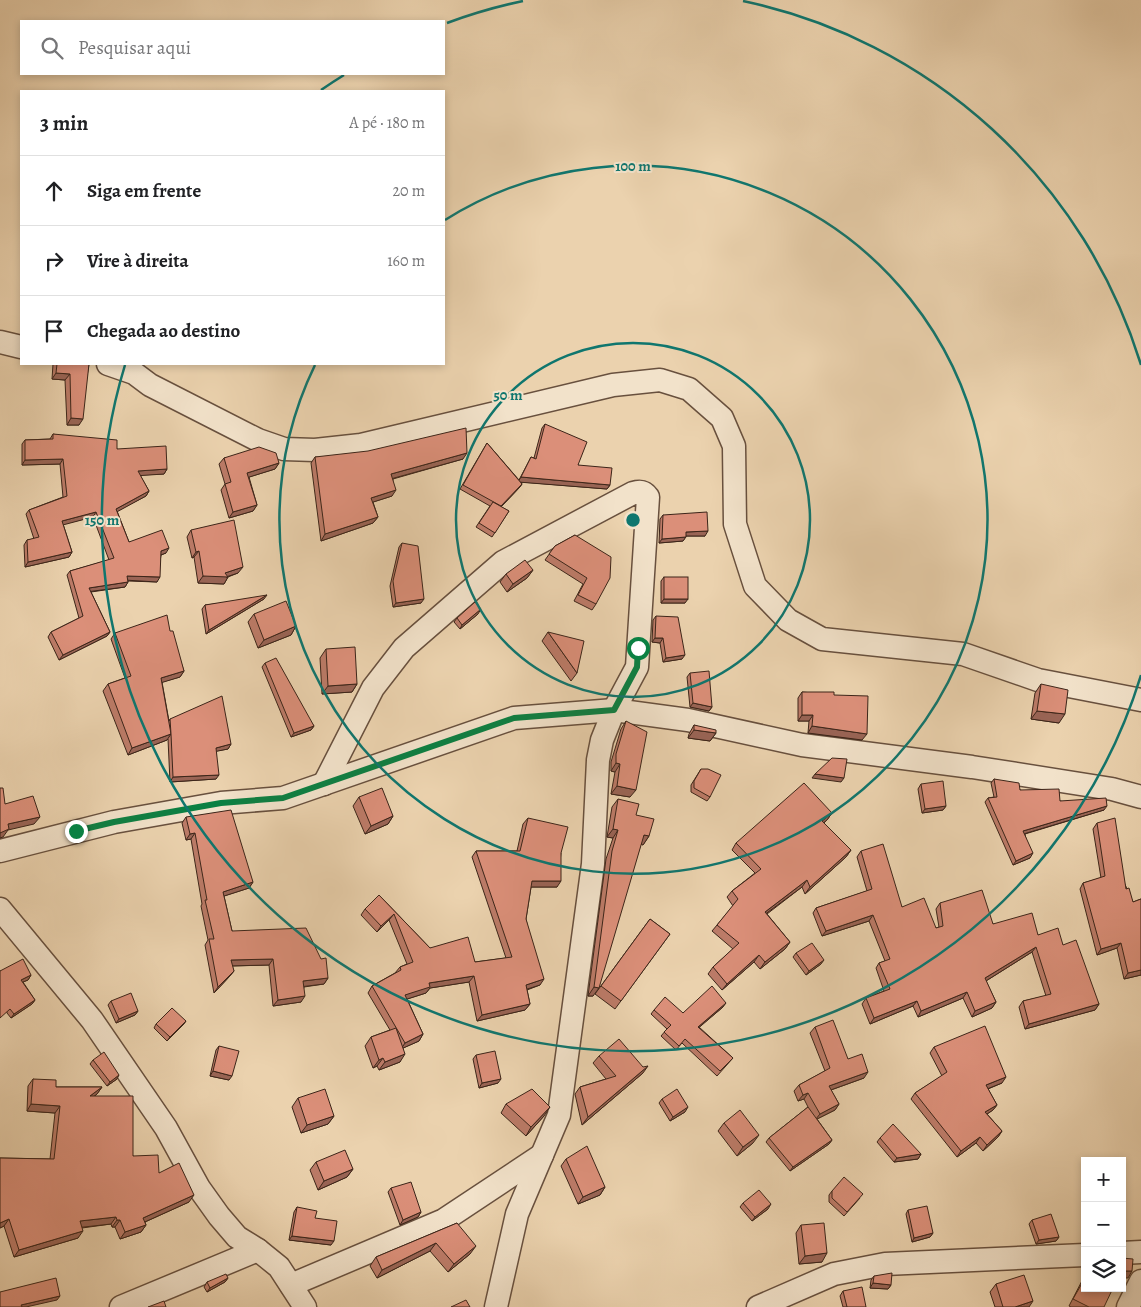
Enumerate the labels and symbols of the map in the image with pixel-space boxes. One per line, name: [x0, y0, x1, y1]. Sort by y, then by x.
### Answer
text: 100 m: [615, 156, 651, 176]
text: 50 m: [493, 385, 523, 405]
text: 150 m: [85, 510, 120, 530]
centre of rings: [624, 511, 642, 529]
route start: [627, 637, 650, 660]
route end: [65, 820, 88, 843]

